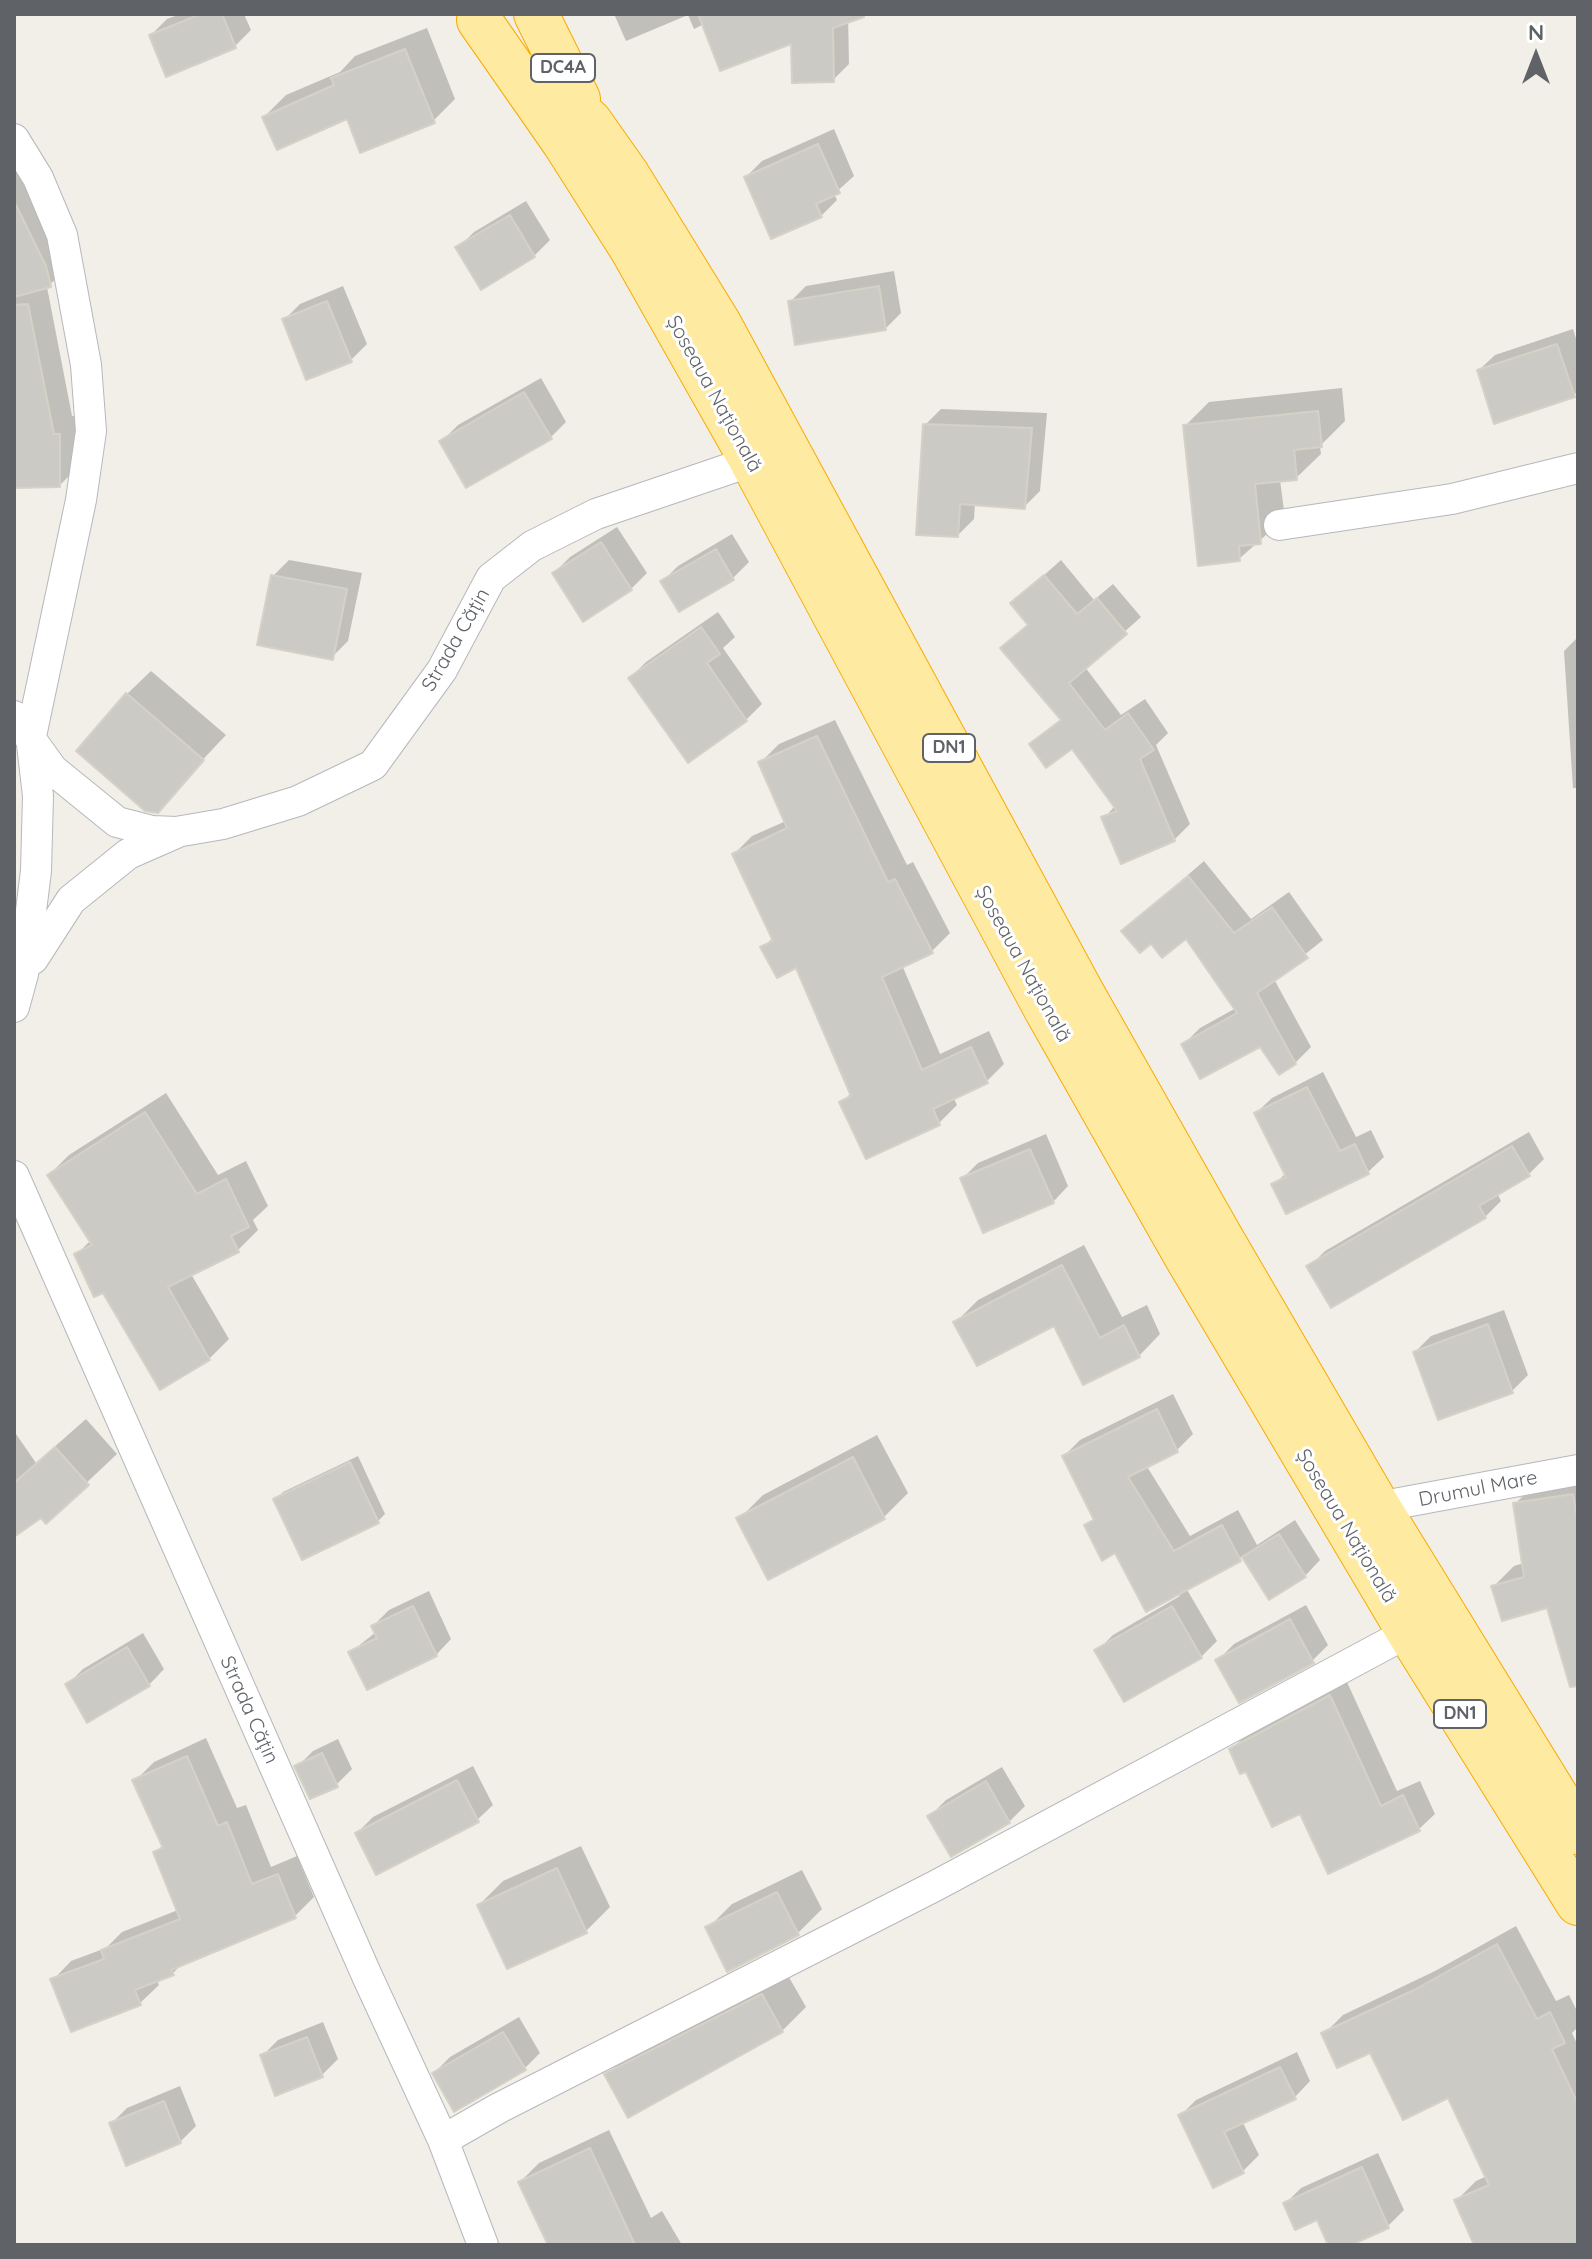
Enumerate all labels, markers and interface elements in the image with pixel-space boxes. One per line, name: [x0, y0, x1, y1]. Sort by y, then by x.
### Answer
north arrow: [1496, 16, 1576, 96]
text: N: [1528, 18, 1544, 46]
road number: DC4A: [531, 54, 595, 82]
street label: Șoseaua Națională: [661, 312, 767, 476]
street label: Strada Cățin: [417, 584, 495, 696]
road number: DN1: [923, 734, 975, 762]
street label: Șoseaua Națională: [970, 882, 1076, 1046]
street label: Șoseaua Națională: [1291, 1445, 1401, 1607]
street label: Drumul Mare: [1417, 1466, 1539, 1512]
street label: Strada Cățin: [215, 1653, 283, 1767]
road number: DN1: [1434, 1700, 1486, 1728]

